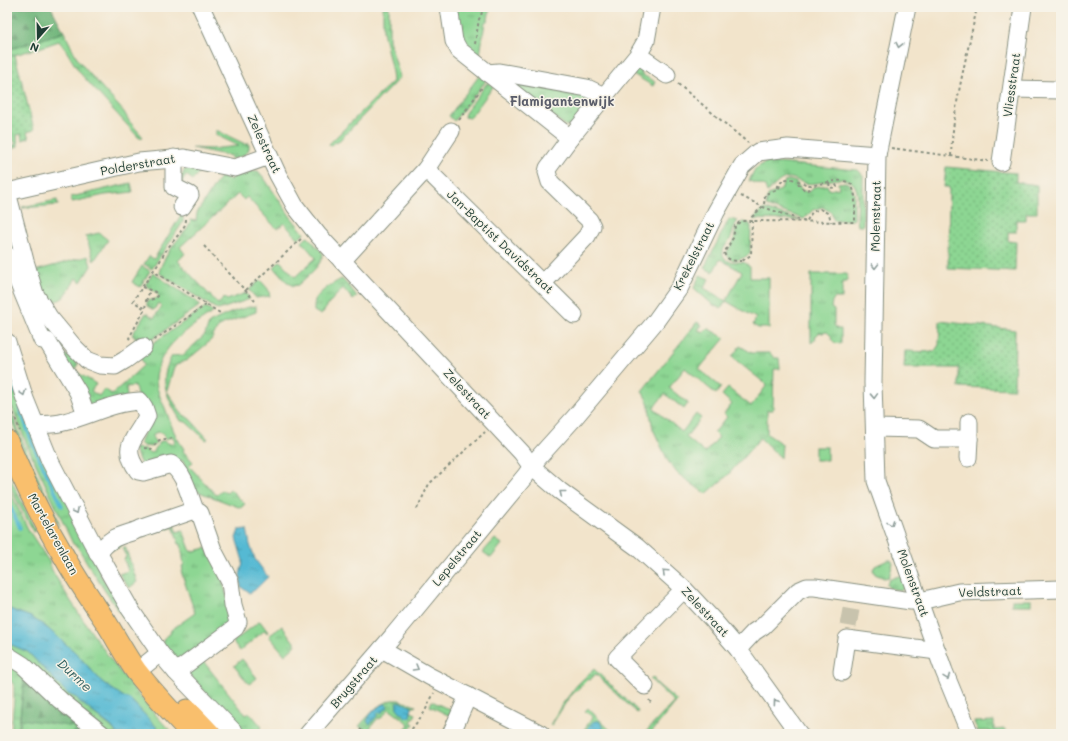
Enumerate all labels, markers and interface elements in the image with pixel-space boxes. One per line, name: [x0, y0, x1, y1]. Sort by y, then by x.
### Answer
north arrow: [18, 18, 58, 58]
text: N: [28, 39, 41, 56]
one-way arrow: [896, 42, 904, 48]
street label: Vliesstraat: [999, 52, 1023, 118]
district label: Flamigantenwijk: [509, 92, 615, 109]
street label: Zelestraat: [244, 112, 286, 176]
street label: Polderstraat: [99, 150, 177, 178]
street label: Molenstraat: [866, 180, 884, 252]
street label: Jan-Baptist Davidstraat: [444, 186, 558, 297]
street label: Krekelstraat: [669, 219, 717, 293]
one-way arrow: [871, 263, 879, 269]
street label: Zelestraat: [440, 365, 495, 422]
one-way arrow: [18, 389, 27, 396]
one-way arrow: [869, 393, 878, 399]
street label: Martelarenlaan: [25, 490, 83, 577]
one-way arrow: [560, 490, 567, 497]
one-way arrow: [71, 507, 79, 514]
one-way arrow: [887, 520, 895, 527]
street label: Lepelstraat: [428, 526, 485, 589]
street label: Molenstraat: [894, 546, 934, 619]
one-way arrow: [662, 569, 670, 577]
street label: Veldstraat: [958, 582, 1022, 600]
street label: Zelestraat: [678, 583, 733, 640]
street label: Brugstraat: [326, 652, 380, 711]
water label: Durme: [55, 654, 96, 695]
one-way arrow: [412, 664, 419, 671]
one-way arrow: [942, 674, 950, 681]
one-way arrow: [774, 700, 781, 707]

